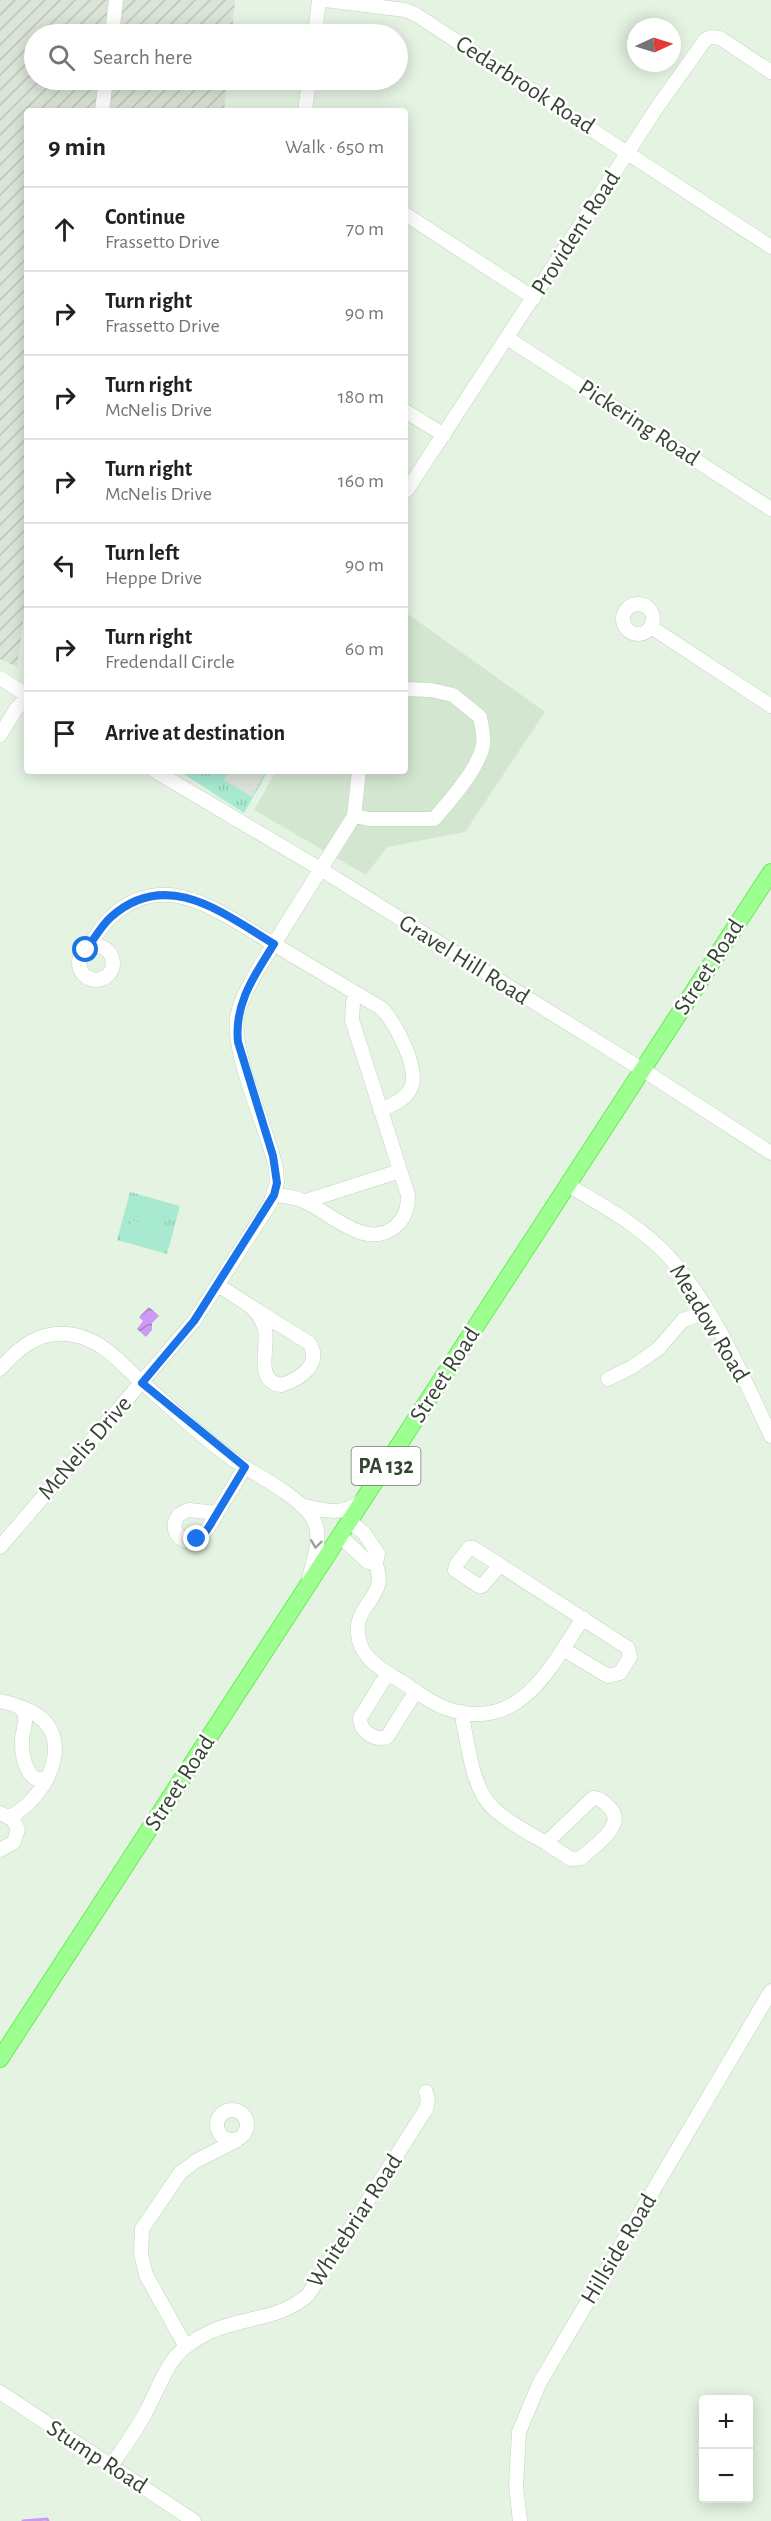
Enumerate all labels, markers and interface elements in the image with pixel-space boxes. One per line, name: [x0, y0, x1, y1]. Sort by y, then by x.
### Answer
north arrow: [627, 18, 681, 72]
search box: [24, 24, 408, 90]
street label: Cedarbrook Road: [451, 31, 599, 139]
icon: search: [45, 41, 78, 74]
text: Search here: [93, 46, 192, 68]
text: 9 min: [48, 134, 106, 160]
text: Walk · 650 m: [285, 137, 384, 157]
street label: Provident Road: [527, 167, 625, 299]
text: Continue: [105, 206, 185, 228]
icon: ahead: [48, 213, 81, 246]
text: 70 m: [346, 219, 384, 239]
text: Frassetto Drive: [105, 232, 220, 252]
text: Turn right: [105, 290, 192, 312]
icon: right: [48, 297, 81, 330]
text: 90 m: [345, 303, 384, 323]
text: Frassetto Drive: [105, 316, 220, 336]
text: Turn right: [105, 374, 192, 396]
street label: Pickering Road: [574, 375, 704, 471]
icon: right: [48, 381, 81, 414]
text: 180 m: [338, 387, 384, 407]
text: McNelis Drive: [105, 400, 212, 420]
text: Turn right: [105, 458, 192, 480]
icon: right: [48, 465, 81, 498]
text: 160 m: [338, 471, 384, 491]
text: McNelis Drive: [105, 484, 212, 504]
text: Turn left: [105, 542, 179, 564]
icon: left: [48, 549, 81, 582]
text: 90 m: [345, 555, 384, 575]
text: Heppe Drive: [105, 568, 202, 588]
text: Turn right: [105, 626, 192, 648]
icon: right: [48, 633, 81, 666]
text: 60 m: [345, 639, 384, 659]
text: Fredendall Circle: [105, 652, 235, 672]
icon: arrive: [48, 717, 81, 750]
text: Arrive at destination: [105, 722, 285, 744]
street label: Gravel Hill Road: [395, 910, 533, 1010]
street label: Street Road: [669, 915, 749, 1019]
route start: [72, 936, 98, 962]
street label: Meadow Road: [665, 1260, 753, 1386]
street label: Street Road: [405, 1323, 485, 1427]
street label: McNelis Drive: [34, 1392, 136, 1504]
road number: PA 132: [352, 1447, 420, 1485]
route end: [183, 1525, 209, 1551]
one-way arrow: [310, 1539, 323, 1549]
street label: Street Road: [140, 1731, 220, 1835]
street label: Whitebriar Road: [303, 2150, 407, 2292]
street label: Hillside Road: [577, 2190, 661, 2308]
map controls: [699, 2395, 753, 2503]
button: +: [699, 2395, 753, 2449]
street label: Stump Road: [43, 2416, 151, 2498]
button: −: [699, 2449, 753, 2503]

